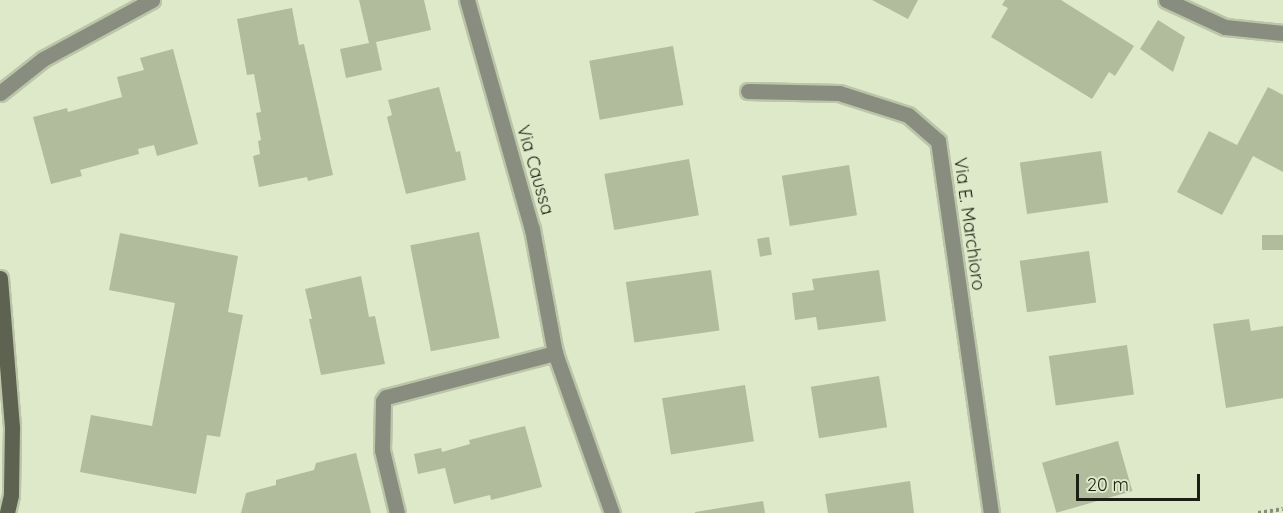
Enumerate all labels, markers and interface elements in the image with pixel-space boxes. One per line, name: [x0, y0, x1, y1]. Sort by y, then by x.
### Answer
street label: Via Caussa: [512, 123, 558, 217]
street label: Via E. Marchioro: [949, 156, 989, 292]
scale bar: [1079, 462, 1204, 500]
text: 20 m: [1087, 473, 1129, 496]

